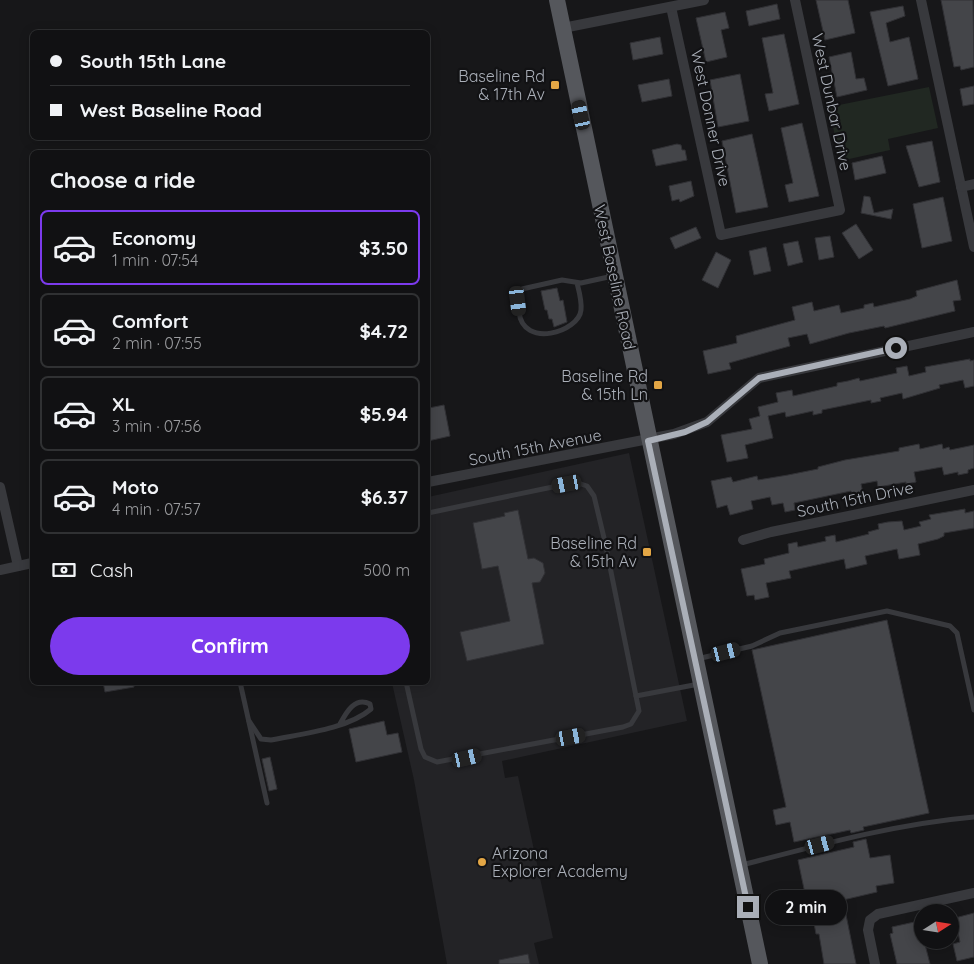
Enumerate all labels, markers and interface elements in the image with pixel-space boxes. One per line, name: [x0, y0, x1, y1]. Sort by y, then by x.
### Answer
street label: West Dunbar Drive: [808, 32, 856, 172]
street label: West Donner Drive: [687, 48, 735, 188]
text: South 15th Lane: [80, 49, 226, 73]
place label: Baseline Rd & 17th Av: [458, 66, 545, 104]
marker: Baseline Rd & 17th Av: [549, 79, 561, 91]
text: West Baseline Road: [80, 98, 262, 122]
car: [570, 99, 591, 131]
text: Choose a ride: [50, 166, 195, 194]
street label: West Baseline Road: [590, 203, 640, 351]
icon: car: [52, 225, 97, 270]
text: Economy: [112, 226, 196, 250]
text: $3.50: [359, 236, 408, 260]
text: 1 min · 07:54: [112, 250, 198, 270]
car: [508, 285, 527, 317]
icon: car: [52, 308, 97, 353]
text: Comfort: [112, 309, 189, 333]
text: $4.72: [360, 319, 408, 343]
text: 2 min · 07:55: [112, 333, 202, 353]
route start: [885, 337, 907, 359]
place label: Baseline Rd & 15th Ln: [561, 366, 648, 404]
marker: Baseline Rd & 15th Ln: [652, 379, 664, 391]
icon: car: [52, 391, 97, 436]
text: XL: [112, 392, 135, 416]
text: $5.94: [360, 402, 408, 426]
text: 3 min · 07:56: [112, 416, 201, 436]
street label: South 15th Avenue: [467, 424, 603, 470]
icon: car: [52, 474, 97, 519]
car: [550, 474, 583, 494]
text: Moto: [112, 475, 159, 499]
street label: South 15th Drive: [795, 477, 915, 521]
text: $6.37: [361, 485, 408, 509]
text: 4 min · 07:57: [112, 499, 201, 519]
place label: Baseline Rd & 15th Av: [550, 533, 637, 571]
marker: Baseline Rd & 15th Av: [641, 546, 653, 558]
icon: cash: [50, 556, 78, 584]
text: Cash: [90, 558, 134, 582]
text: 500 m: [363, 560, 410, 580]
button: Confirm: [50, 617, 410, 675]
car: [709, 641, 742, 663]
car: [554, 727, 587, 747]
car: [450, 747, 483, 769]
car: [803, 834, 836, 856]
place label: Arizona Explorer Academy: [492, 843, 628, 881]
marker: Arizona Explorer Academy: [476, 856, 488, 868]
callout: 2 min: [766, 890, 848, 924]
route end: [737, 896, 759, 918]
text: 2 min: [785, 897, 827, 917]
north arrow: [914, 904, 959, 949]
map controls: [914, 904, 959, 949]

